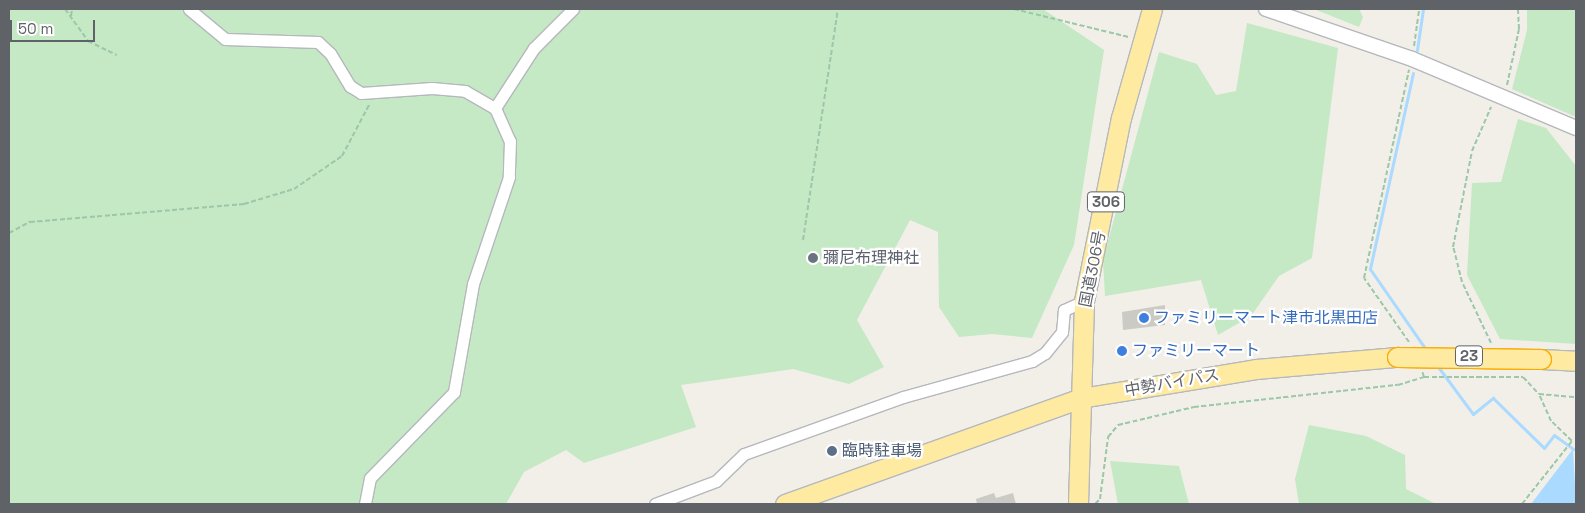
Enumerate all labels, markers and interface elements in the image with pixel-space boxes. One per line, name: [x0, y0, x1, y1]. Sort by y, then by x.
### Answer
scale bar: [12, 10, 98, 42]
text: 50 m: [18, 19, 53, 38]
road number: 306: [1086, 190, 1126, 214]
street label: 国道306号: [1076, 229, 1110, 309]
place label: 彌尼布理神社: [823, 248, 919, 268]
marker: 彌尼布理神社: [807, 252, 819, 264]
place label: ファミリーマート津市北黒田店: [1154, 308, 1378, 328]
marker: ファミリーマート津市北黒田店: [1138, 312, 1150, 324]
place label: ファミリーマート: [1132, 341, 1260, 361]
road number: 23: [1454, 344, 1484, 368]
marker: ファミリーマート: [1116, 345, 1128, 357]
street label: 中勢バイパス: [1123, 365, 1221, 401]
place label: 臨時駐車場: [842, 441, 922, 461]
marker: 臨時駐車場: [826, 445, 838, 457]

